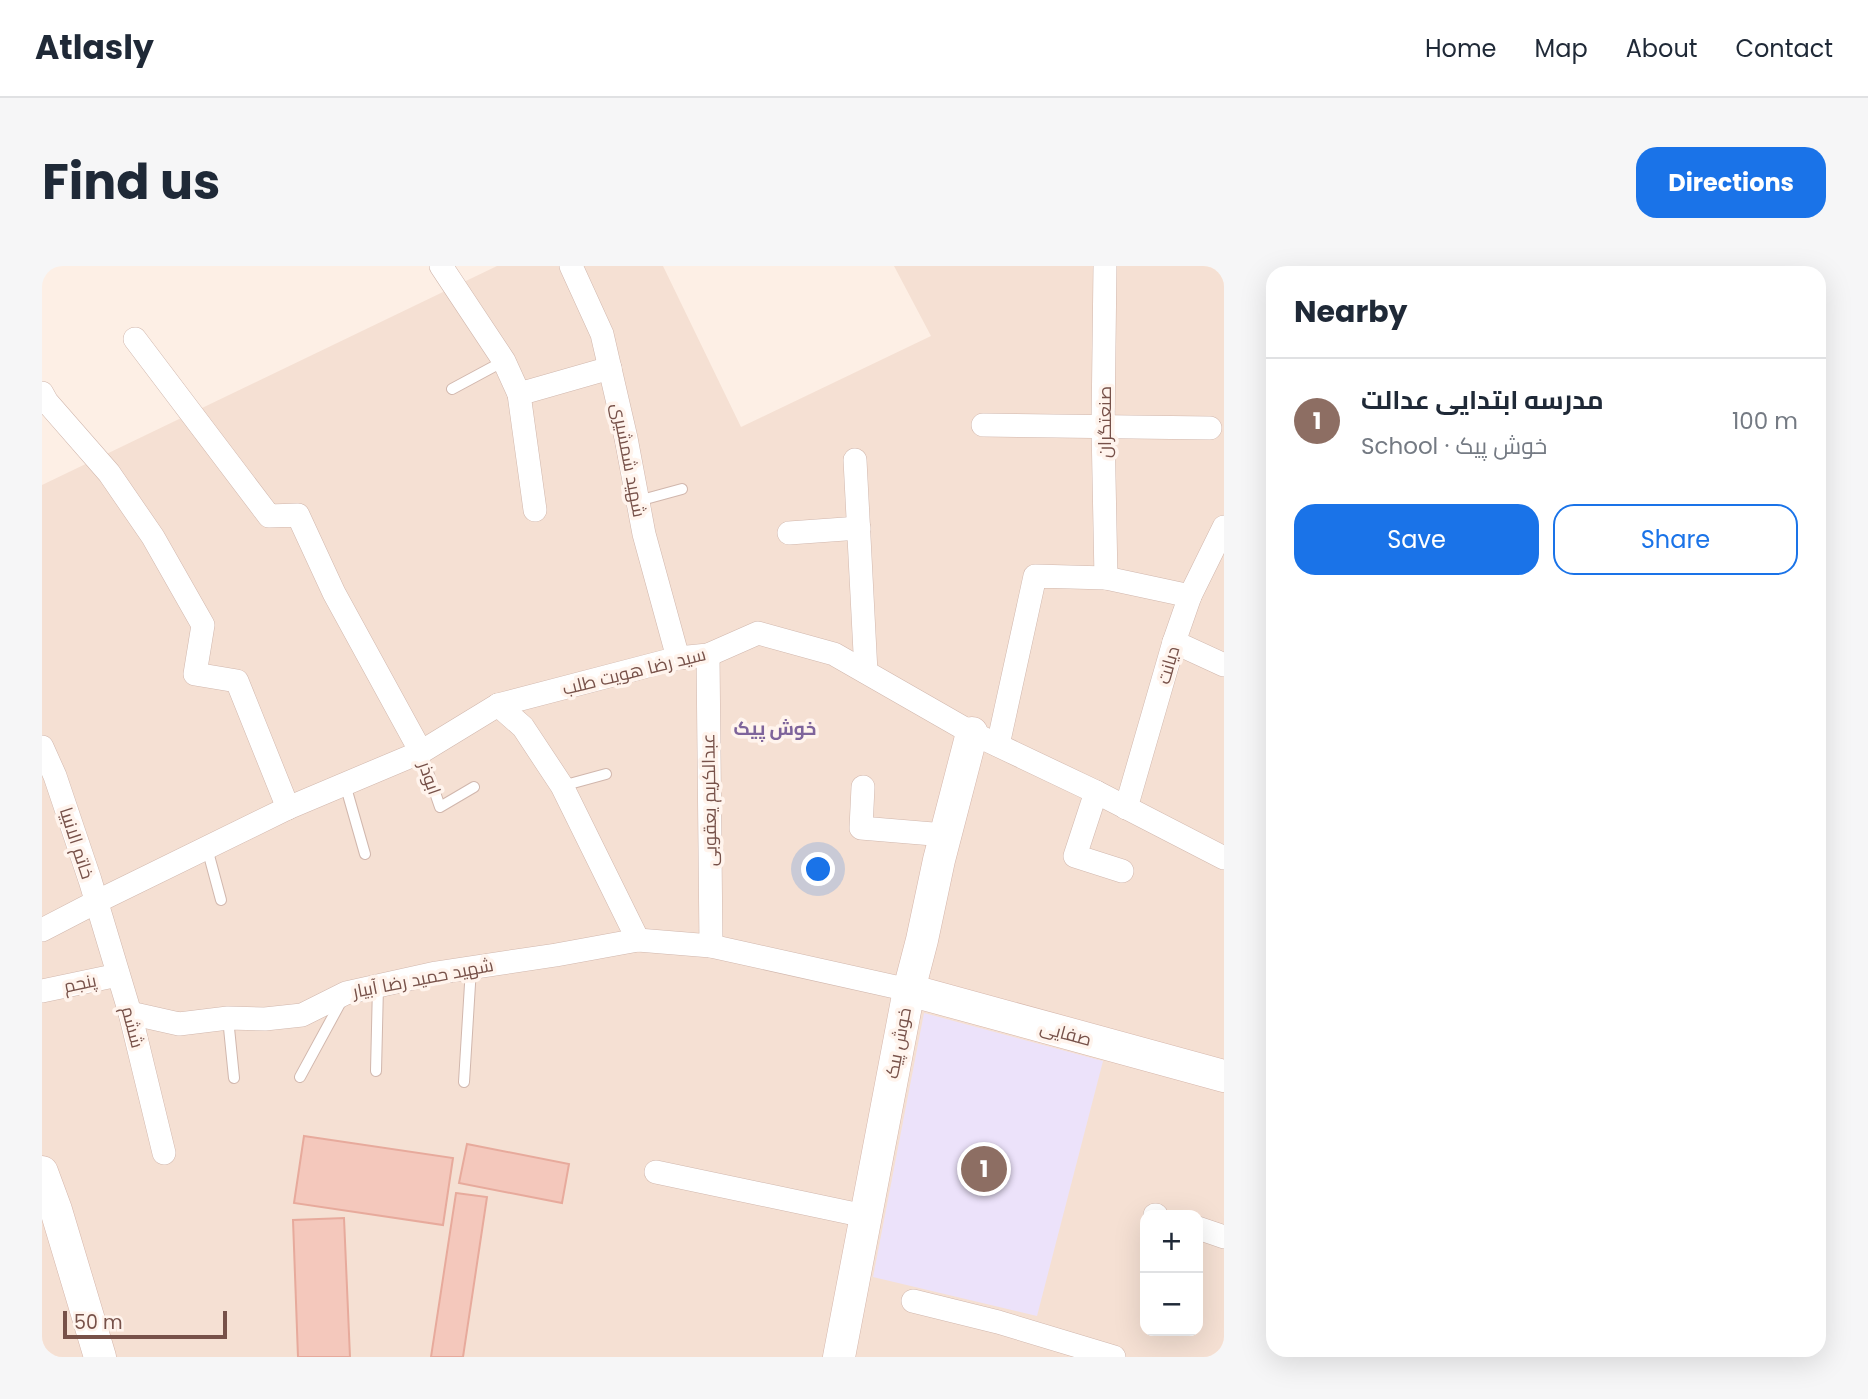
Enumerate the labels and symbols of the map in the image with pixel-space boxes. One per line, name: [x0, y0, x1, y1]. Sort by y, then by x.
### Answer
street label: صنعتگران: [1092, 386, 1117, 458]
street label: شهید شمشیری: [606, 401, 652, 519]
street label: سید رضا هویت طلب: [560, 641, 708, 701]
street label: دیانت: [1151, 643, 1185, 687]
district label: خوش پیک: [733, 715, 817, 742]
street label: عبدالکریم یعقوبی: [695, 733, 723, 867]
street label: ابوذر: [412, 757, 447, 798]
street label: خاتم الانبیا: [54, 804, 100, 882]
your location: [801, 852, 835, 886]
street label: شهید حمید رضا آبیار: [349, 952, 496, 1004]
street label: پنجم: [61, 967, 99, 999]
street label: ششم: [115, 1003, 151, 1051]
street label: خوش پیک: [879, 1005, 917, 1081]
street label: صفایی: [1038, 1014, 1094, 1052]
pin: 1: [961, 1143, 1007, 1195]
scale bar: [63, 1308, 228, 1340]

